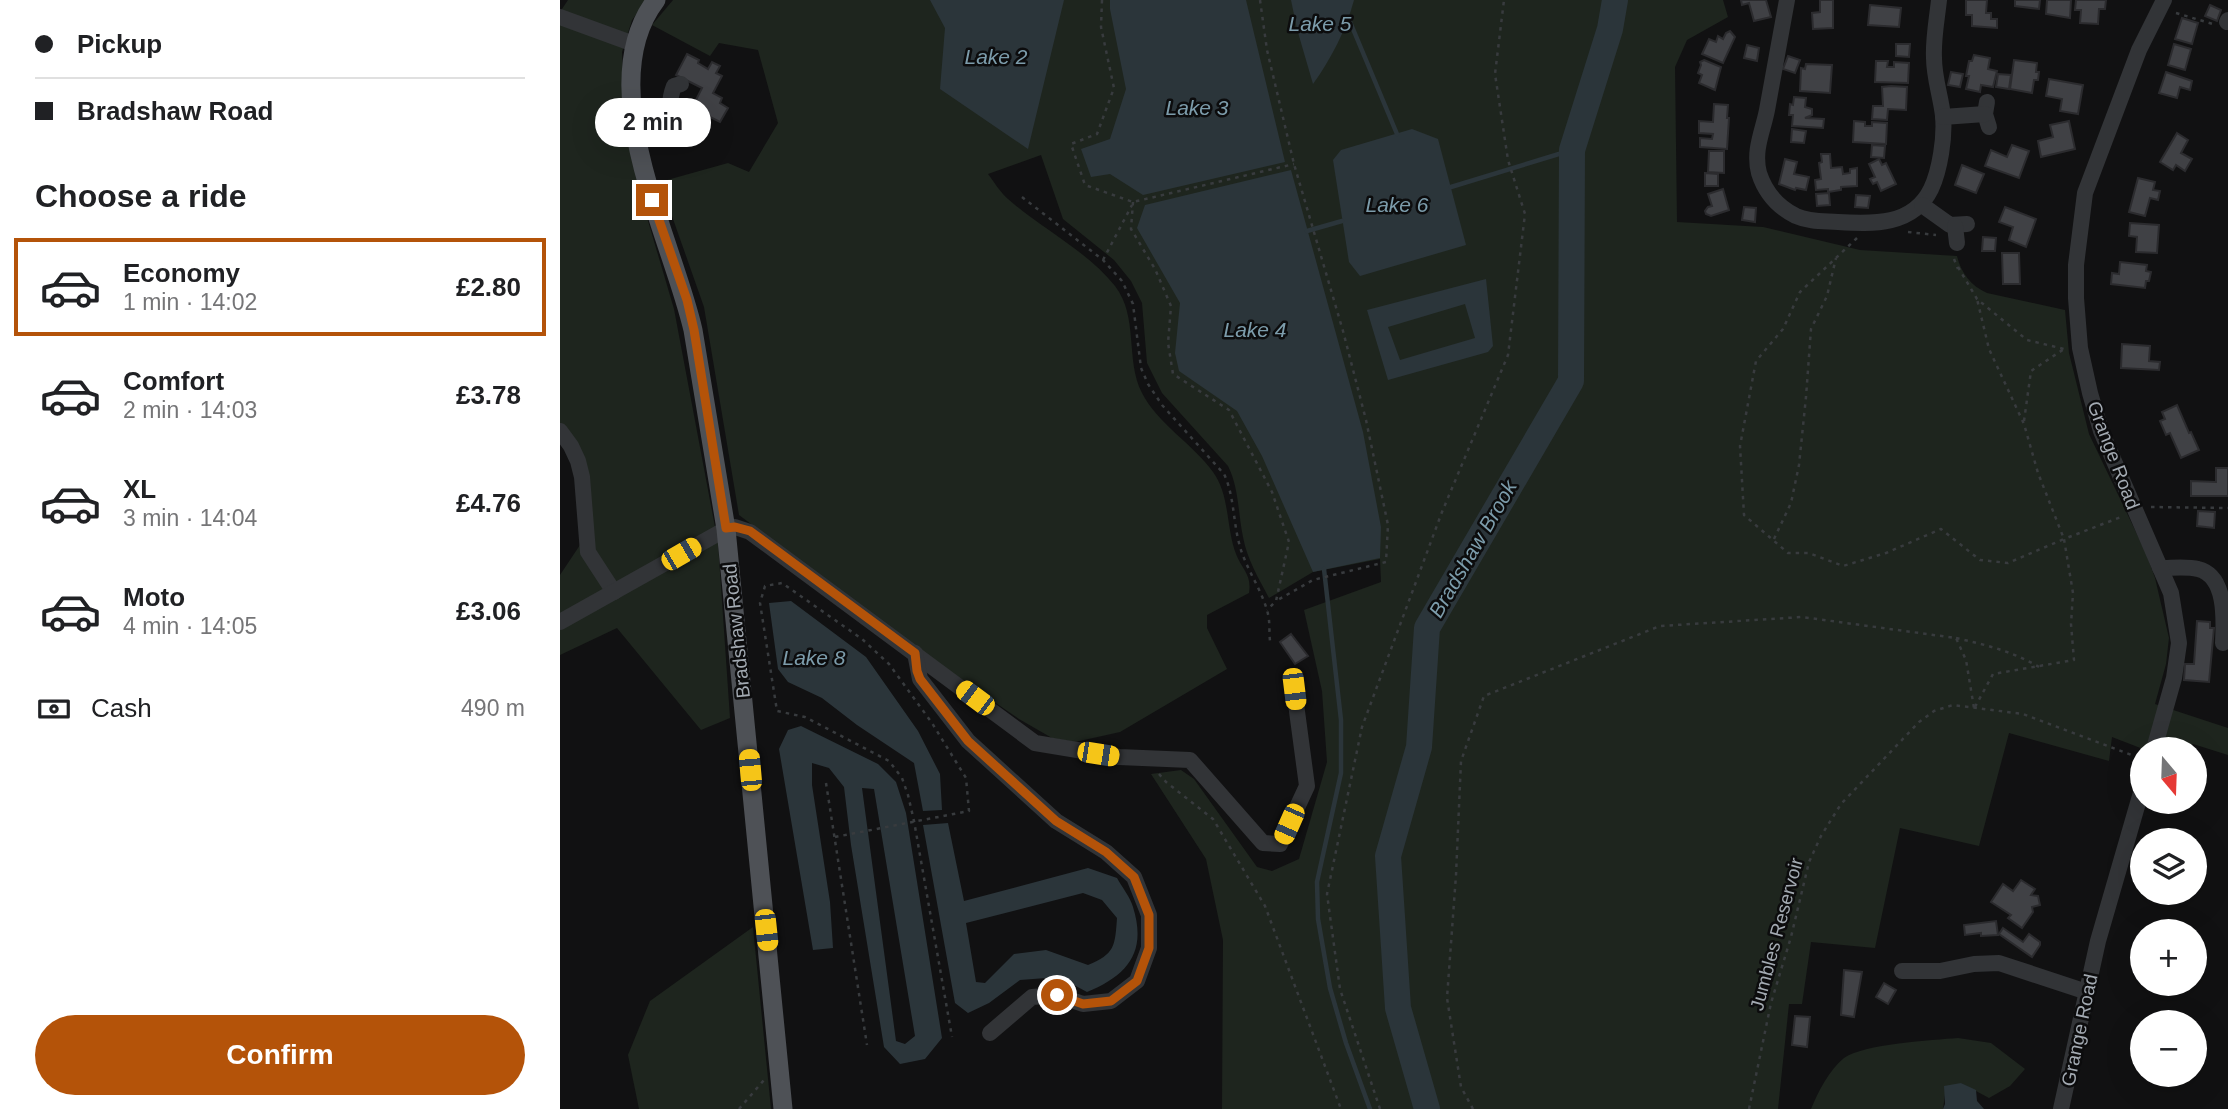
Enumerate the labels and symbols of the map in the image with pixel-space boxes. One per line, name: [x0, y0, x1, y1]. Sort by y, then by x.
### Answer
water label: Lake 5: [1288, 12, 1352, 35]
water label: Lake 2: [964, 45, 1028, 68]
water label: Lake 3: [1165, 96, 1229, 119]
callout: 2 min: [594, 99, 710, 148]
route end: [636, 184, 668, 216]
water label: Lake 6: [1365, 193, 1429, 216]
water label: Lake 4: [1223, 318, 1287, 341]
street label: Grange Road: [2083, 398, 2144, 512]
water label: Bradshaw Brook: [1424, 475, 1522, 621]
car: [658, 534, 705, 574]
street label: Bradshaw Road: [719, 563, 754, 699]
water label: Lake 8: [782, 646, 846, 669]
car: [1282, 667, 1307, 711]
car: [952, 677, 999, 719]
north arrow: [2130, 737, 2207, 814]
car: [1076, 740, 1121, 768]
car: [738, 748, 763, 792]
car: [1271, 801, 1308, 847]
street label: Jumbles Reservoir: [1746, 855, 1807, 1013]
car: [754, 908, 779, 952]
street label: Grange Road: [2057, 972, 2102, 1088]
route start: [1041, 979, 1073, 1011]

